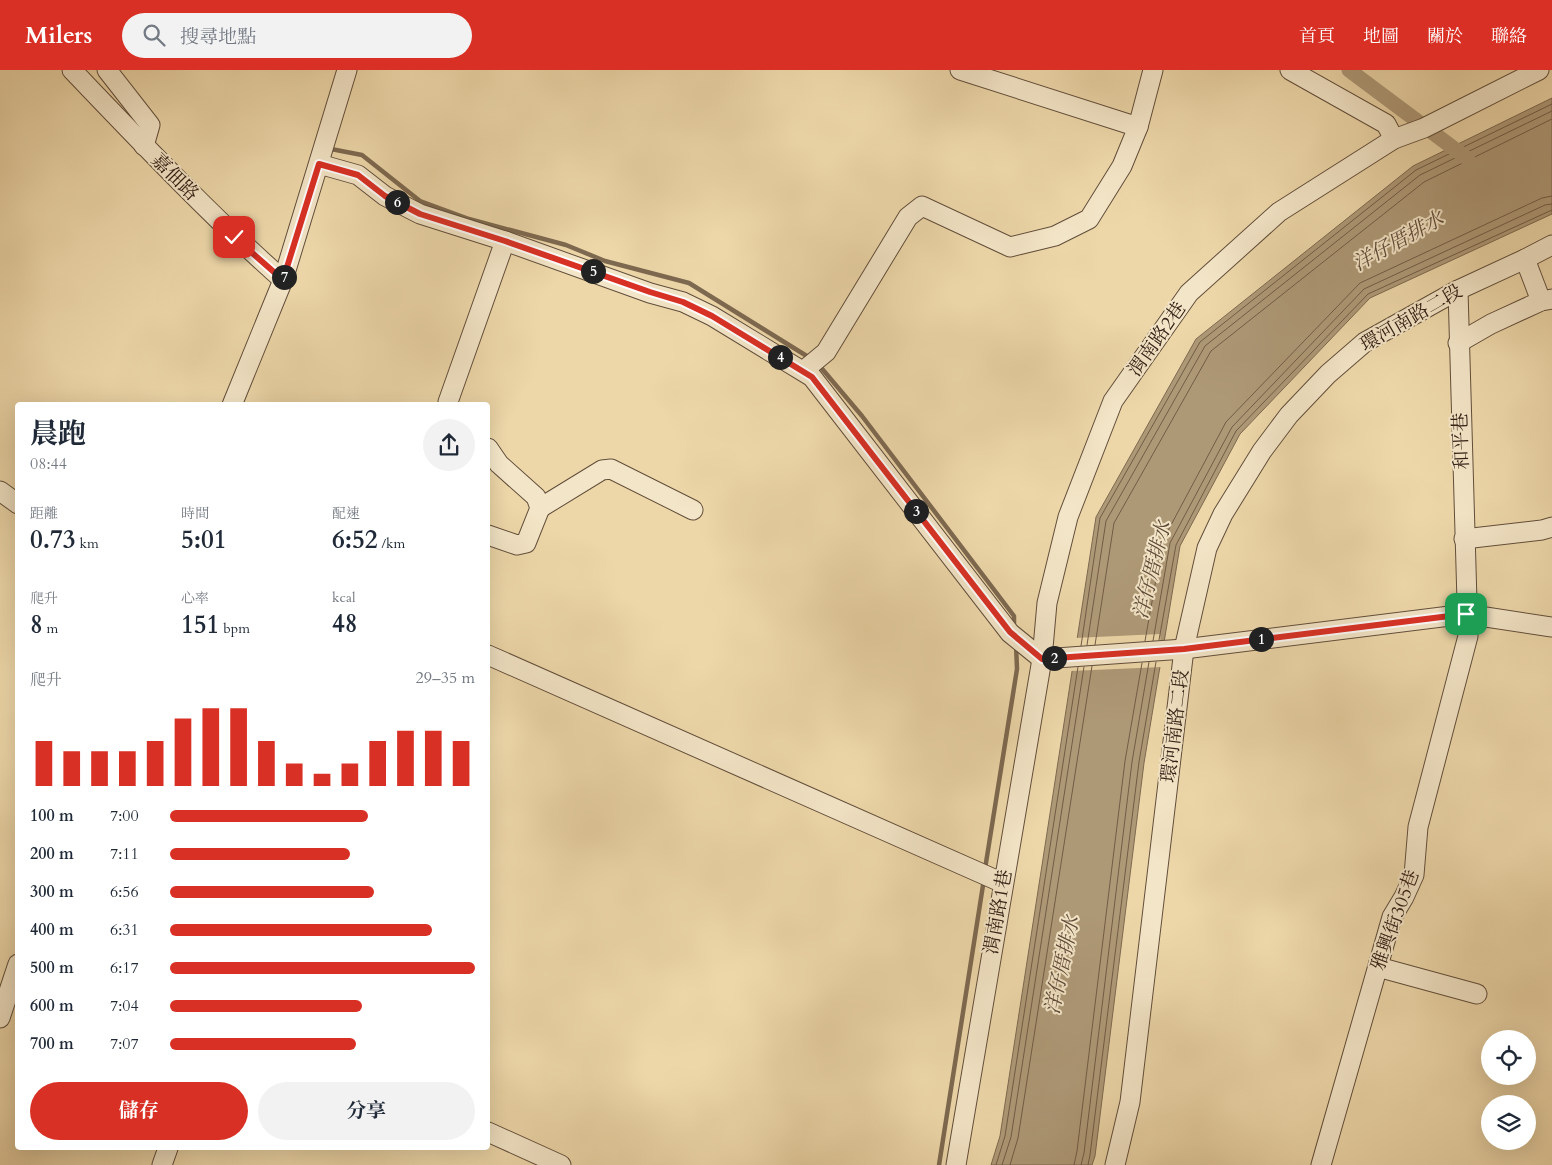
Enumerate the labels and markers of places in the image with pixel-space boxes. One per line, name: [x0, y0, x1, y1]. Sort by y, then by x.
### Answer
pin: 6: [384, 190, 410, 214]
pin: [213, 216, 255, 258]
pin: 5: [580, 258, 606, 284]
pin: 7: [272, 264, 296, 290]
pin: 4: [768, 344, 792, 370]
pin: 3: [904, 498, 928, 524]
pin: [1445, 593, 1487, 635]
pin: 1: [1248, 626, 1274, 652]
pin: 2: [1042, 646, 1066, 670]

